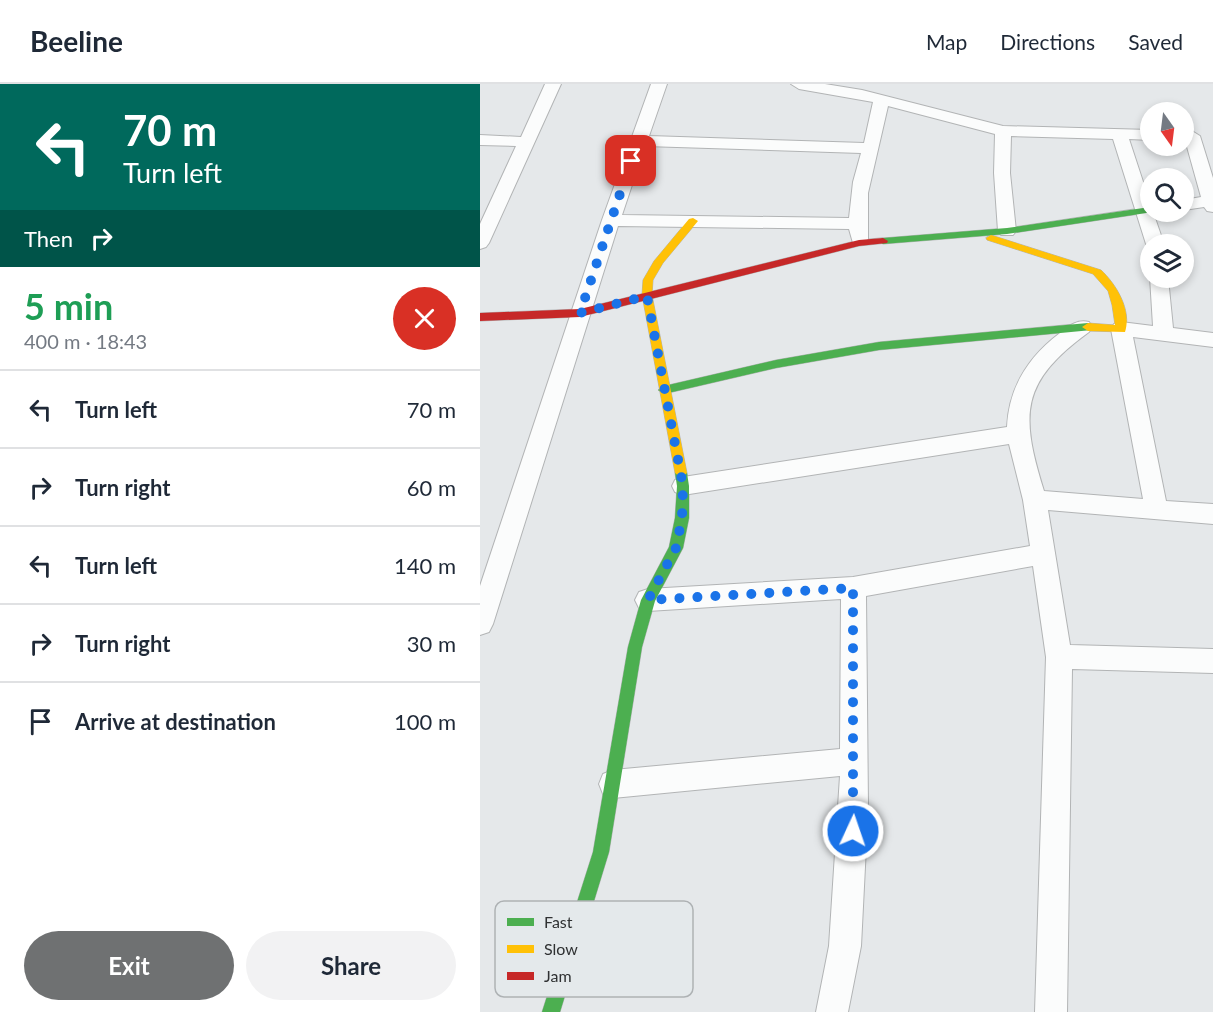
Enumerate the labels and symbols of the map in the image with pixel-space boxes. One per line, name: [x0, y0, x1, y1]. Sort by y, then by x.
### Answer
north arrow: [1140, 102, 1194, 156]
pin: [605, 135, 656, 186]
position arrow: [821, 799, 885, 863]
legend: [495, 901, 693, 997]
text: Fast: [544, 912, 573, 931]
text: Slow: [544, 939, 578, 958]
text: Jam: [544, 966, 572, 985]

